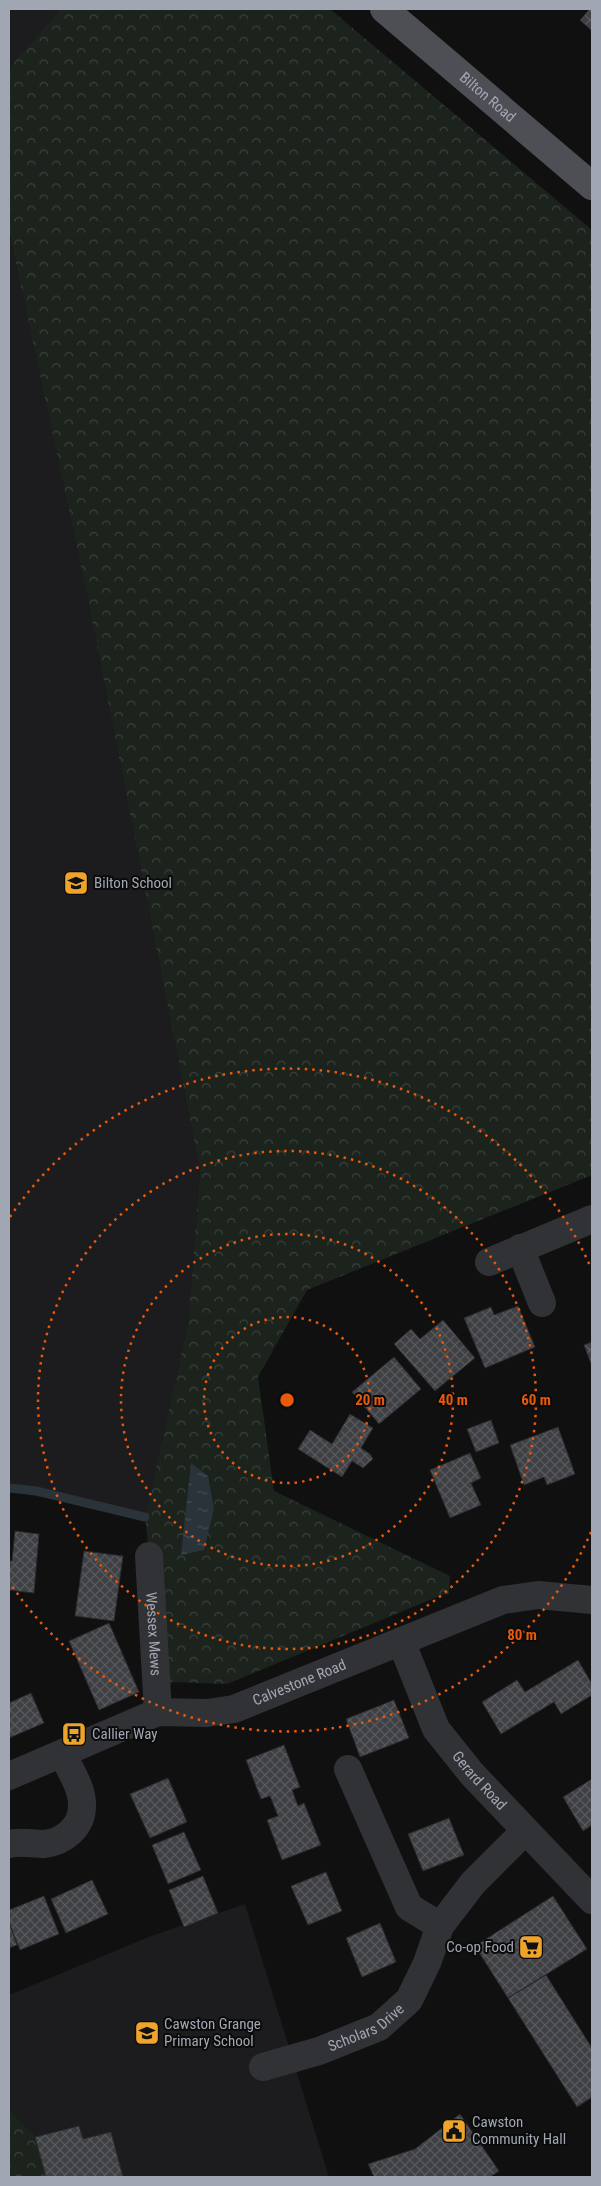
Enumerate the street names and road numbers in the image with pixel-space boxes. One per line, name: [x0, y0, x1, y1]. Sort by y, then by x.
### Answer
street label: Bilton Road: [456, 68, 519, 126]
street label: Wessex Mews: [142, 1591, 165, 1676]
street label: Calvestone Road: [250, 1656, 349, 1709]
street label: Gerard Road: [448, 1747, 510, 1814]
street label: Scholars Drive: [325, 2000, 408, 2056]

